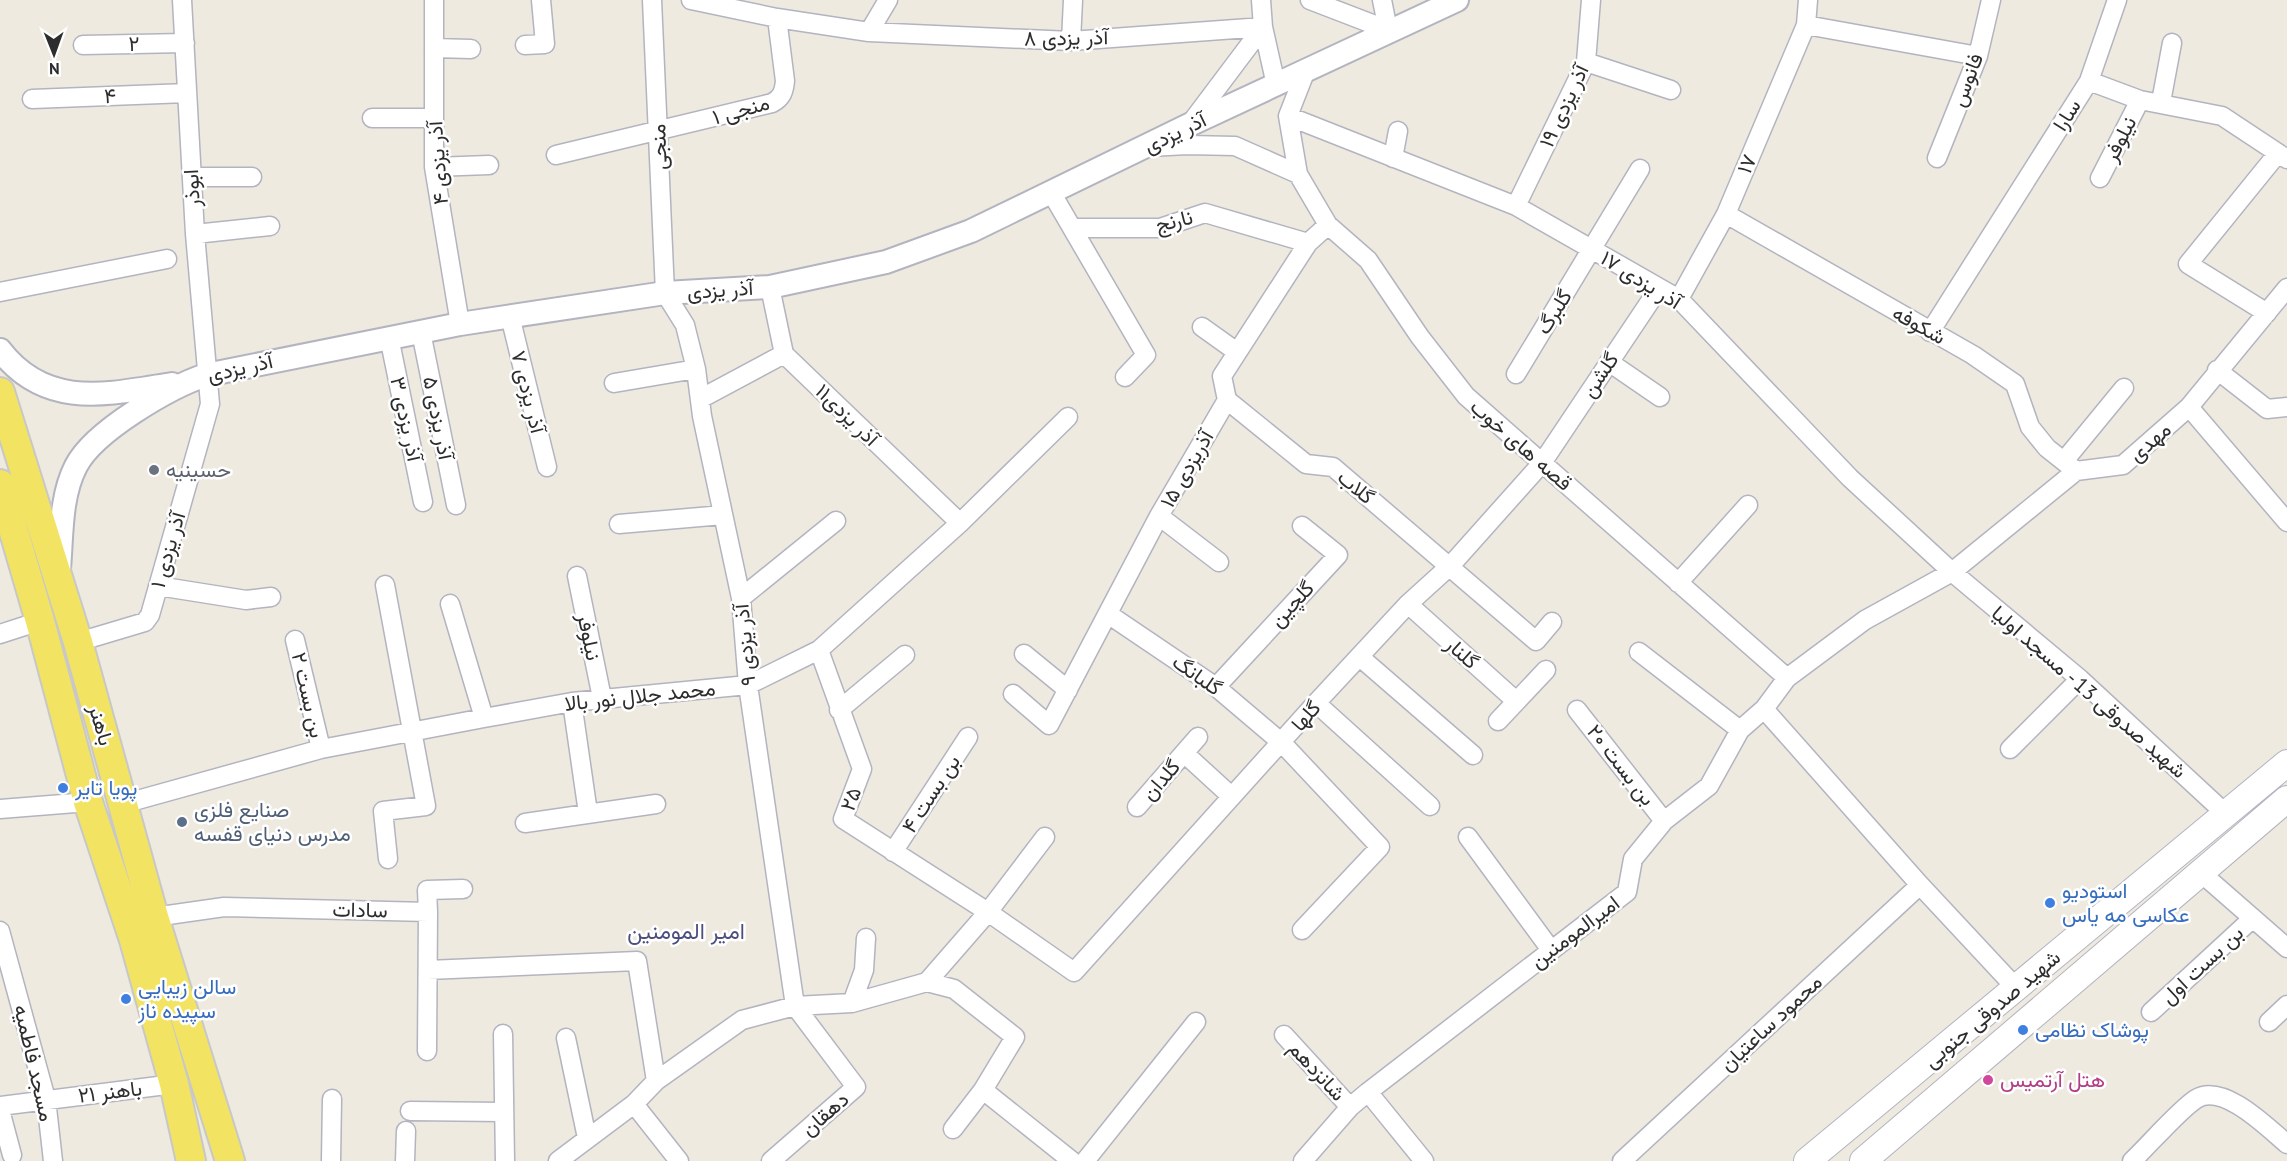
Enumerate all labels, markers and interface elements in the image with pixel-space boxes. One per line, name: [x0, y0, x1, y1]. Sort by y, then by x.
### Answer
street label: ۸ آذر یزدی: [1024, 23, 1110, 52]
north arrow: [24, 24, 84, 84]
street label: ۲: [128, 30, 140, 57]
street label: فانوس: [1944, 49, 1989, 110]
street label: آذر یزدی ۱۹: [1533, 58, 1595, 151]
text: N: [49, 59, 60, 79]
street label: ۴: [104, 82, 116, 109]
street label: منجی ۱: [709, 89, 772, 130]
street label: سارا: [2046, 94, 2087, 136]
street label: آذر یزدی: [1139, 105, 1212, 159]
street label: نیلوفر: [2096, 112, 2142, 167]
street label: ۴ آذر یزدی: [421, 118, 454, 206]
street label: منجی: [644, 123, 673, 171]
street label: ۱۷: [1731, 150, 1763, 178]
street label: ابوذر: [177, 169, 206, 209]
street label: نارنج: [1152, 203, 1196, 239]
street label: آذر یزدی ۱۷: [1596, 244, 1689, 316]
street label: آذر یزدی: [686, 274, 756, 305]
street label: گلبرگ: [1529, 284, 1578, 339]
street label: شکوفه: [1888, 299, 1951, 350]
street label: آذر یزدی: [205, 346, 277, 388]
street label: گلشن: [1575, 347, 1624, 403]
street label: آذر یزدی ۷: [505, 348, 552, 438]
street label: آذر یزدی ۳: [384, 374, 429, 466]
street label: آذر یزدی ۵: [417, 374, 460, 464]
street label: آذر یزدی۱۱: [810, 378, 886, 453]
street label: قصه های خوب: [1465, 393, 1578, 496]
street label: مهدی: [2123, 416, 2177, 467]
street label: ۱۵ آذریزدی: [1154, 423, 1221, 512]
place label: حسینیه: [166, 456, 231, 483]
marker: حسینیه: [147, 463, 161, 477]
street label: گلاب: [1332, 463, 1380, 510]
street label: آذر یزدی ۱: [144, 507, 192, 591]
street label: گلچین: [1263, 575, 1321, 633]
street label: شهید صدوقی 13 - مسجد اولیا: [1986, 599, 2193, 784]
street label: آذر یزدی ۹: [727, 601, 762, 687]
street label: نیلوفر: [571, 610, 608, 663]
street label: گلنار: [1439, 630, 1485, 675]
street label: گلبانگ: [1167, 648, 1227, 701]
street label: بن بست ۲: [286, 649, 331, 740]
street label: محمد جلال نور بالا: [563, 674, 717, 717]
street label: گلها: [1285, 695, 1326, 737]
street label: باهنر: [83, 700, 120, 749]
street label: بن بست ۲۰: [1581, 719, 1662, 811]
street label: بن بست ۴: [895, 749, 966, 838]
street label: گلدان: [1135, 753, 1186, 806]
place label: پویا تایر: [74, 774, 137, 802]
marker: پویا تایر: [56, 781, 70, 795]
street label: ۲۵: [834, 783, 867, 815]
place label: صنایع فلزی مدرس دنیای قفسه: [194, 796, 351, 847]
marker: صنایع فلزی مدرس دنیای قفسه: [175, 815, 189, 829]
place label: استودیو عکاسی مه یاس: [2062, 877, 2190, 928]
street label: امیرالمومنین: [1525, 889, 1625, 974]
street label: سادات: [332, 896, 388, 923]
marker: استودیو عکاسی مه یاس: [2043, 896, 2057, 910]
district label: امیر المومنین: [627, 917, 745, 945]
street label: بن بست اول: [2155, 919, 2249, 1010]
street label: شهید صدوقی جنوبی: [1918, 943, 2066, 1074]
street label: محمود ساعتیان: [1714, 968, 1828, 1077]
place label: سالن زیبایی سپیده ناز: [137, 973, 236, 1025]
marker: سالن زیبایی سپیده ناز: [119, 992, 133, 1006]
street label: مسجد فاطمیه: [8, 1002, 61, 1124]
place label: پوشاک نظامی: [2035, 1016, 2149, 1044]
marker: پوشاک نظامی: [2016, 1023, 2030, 1037]
street label: شانزدهم: [1282, 1035, 1352, 1107]
place label: هتل آرتمیس: [2000, 1066, 2105, 1093]
marker: هتل آرتمیس: [1981, 1073, 1995, 1087]
street label: باهنر ۲۱: [76, 1074, 143, 1109]
street label: دهقان: [795, 1085, 854, 1142]

